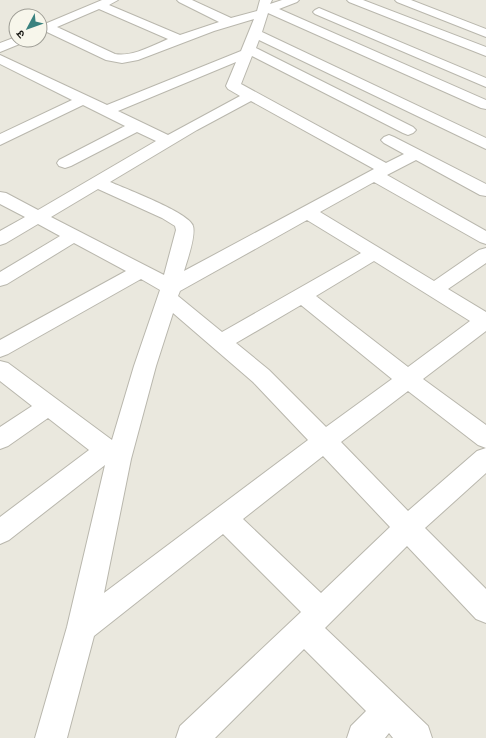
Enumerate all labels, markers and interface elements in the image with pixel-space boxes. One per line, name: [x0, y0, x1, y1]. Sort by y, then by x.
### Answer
north arrow: [8, 8, 48, 48]
text: उ: [13, 27, 28, 41]

